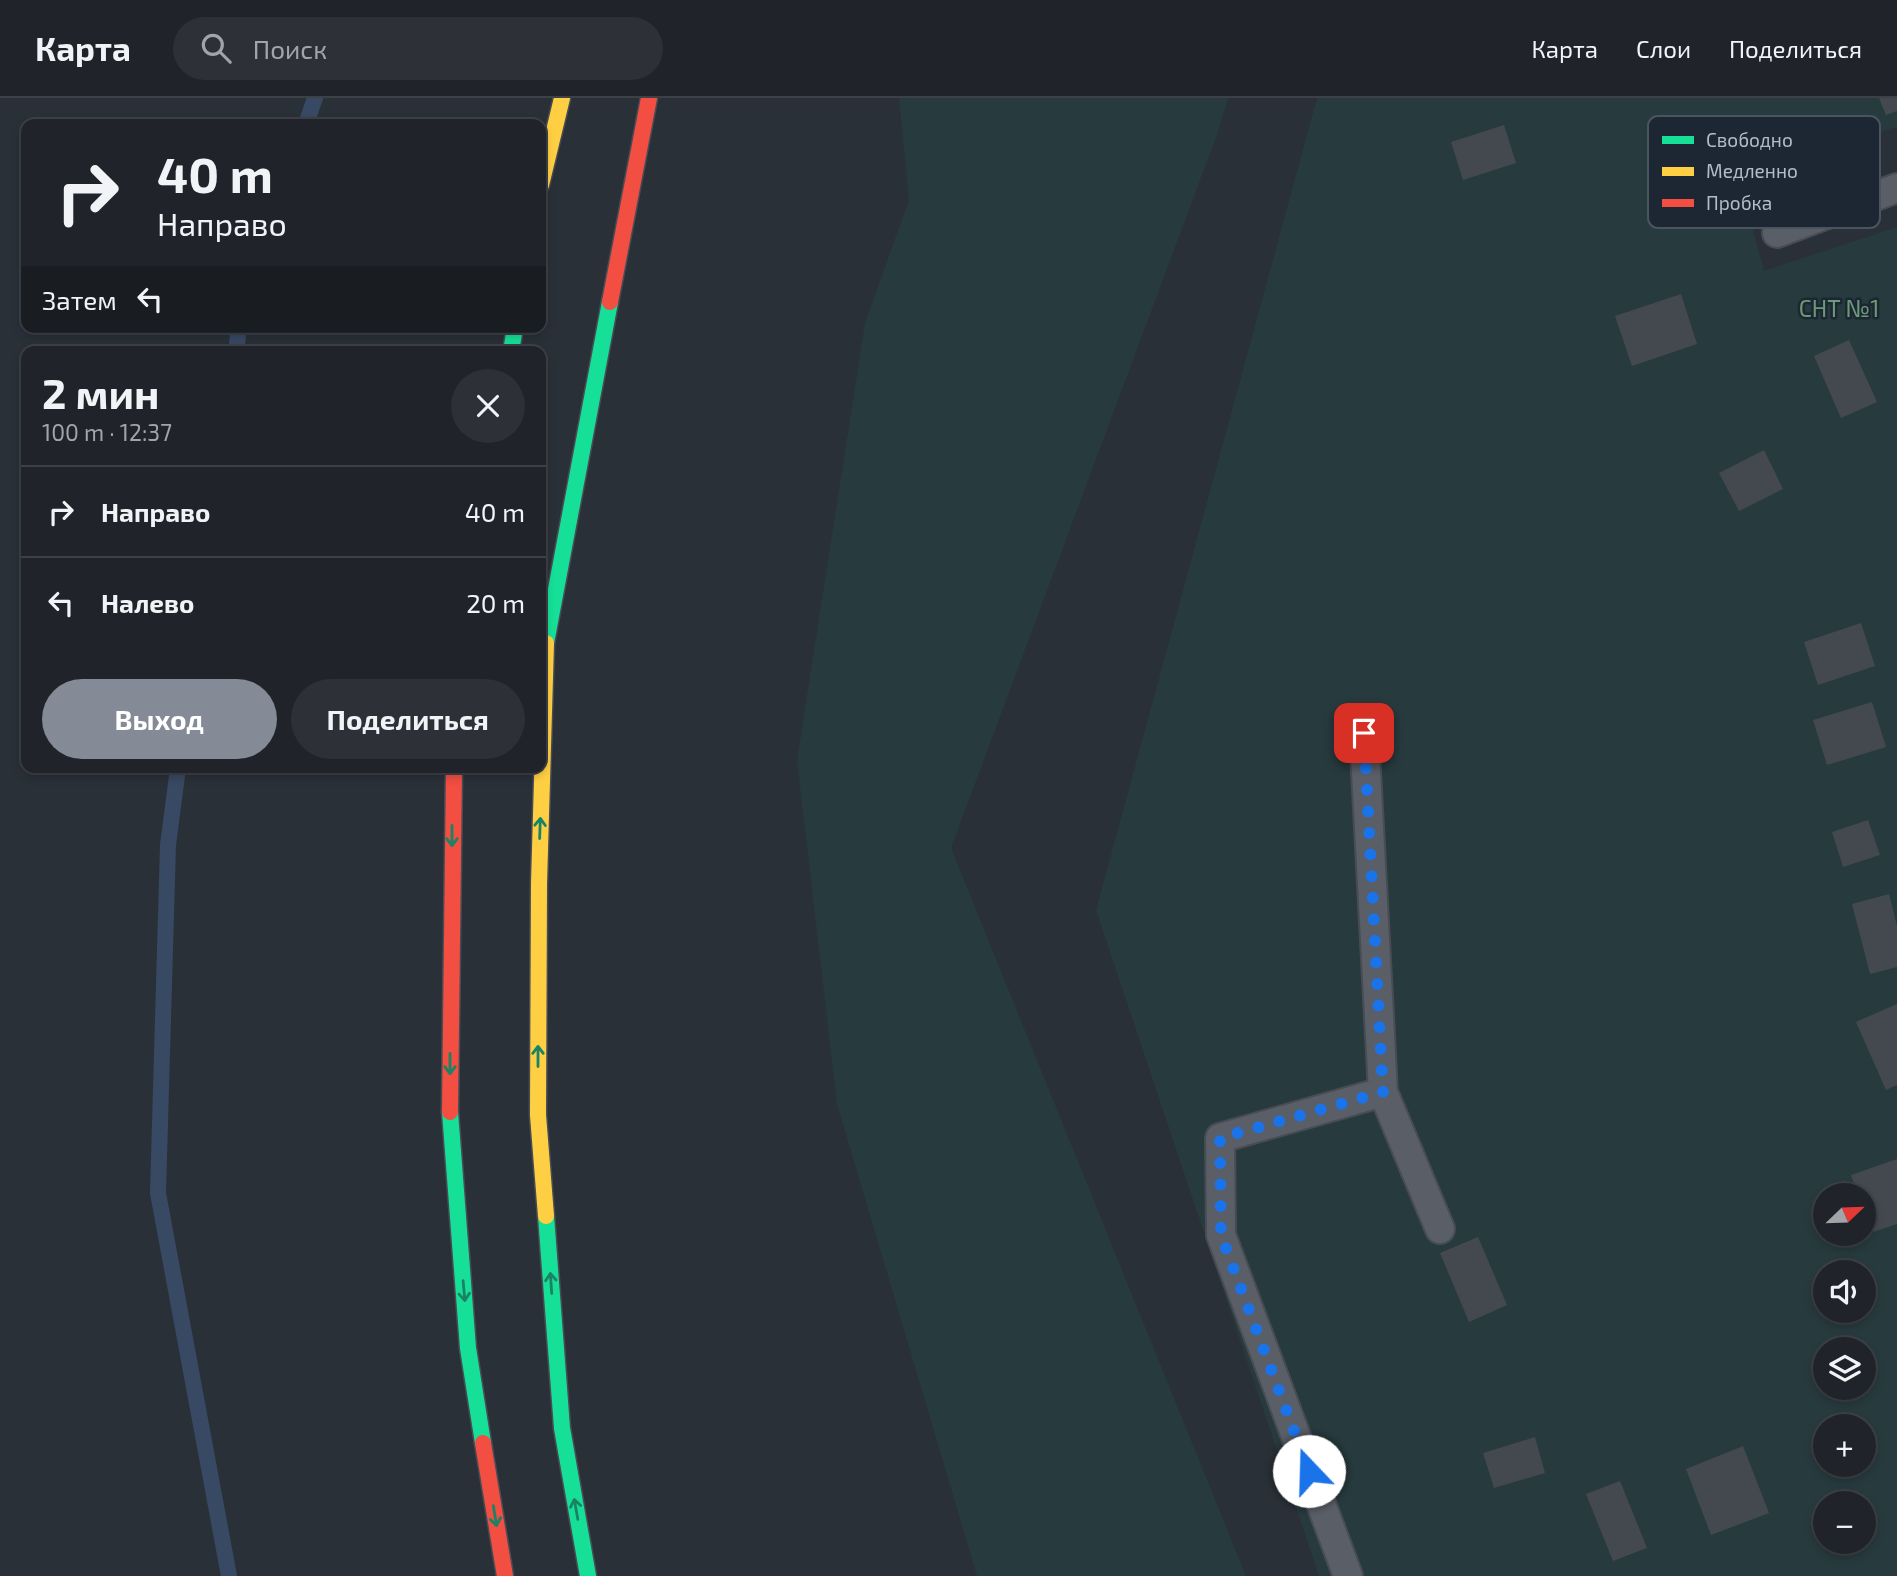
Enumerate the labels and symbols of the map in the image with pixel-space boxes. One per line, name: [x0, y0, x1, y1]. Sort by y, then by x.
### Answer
legend: [1648, 116, 1880, 228]
text: Свободно: [1706, 128, 1793, 151]
text: Медленно: [1706, 159, 1798, 182]
text: Пробка: [1706, 191, 1772, 214]
park label: СНТ №1: [1799, 294, 1879, 322]
pin: [1334, 703, 1394, 763]
one-way arrow: [533, 817, 547, 840]
one-way arrow: [445, 825, 459, 848]
one-way arrow: [531, 1045, 545, 1068]
one-way arrow: [443, 1052, 457, 1075]
north arrow: [1813, 1183, 1876, 1246]
one-way arrow: [544, 1272, 557, 1295]
one-way arrow: [458, 1279, 471, 1302]
position arrow: [1272, 1434, 1346, 1508]
one-way arrow: [569, 1498, 582, 1521]
one-way arrow: [489, 1504, 502, 1527]

